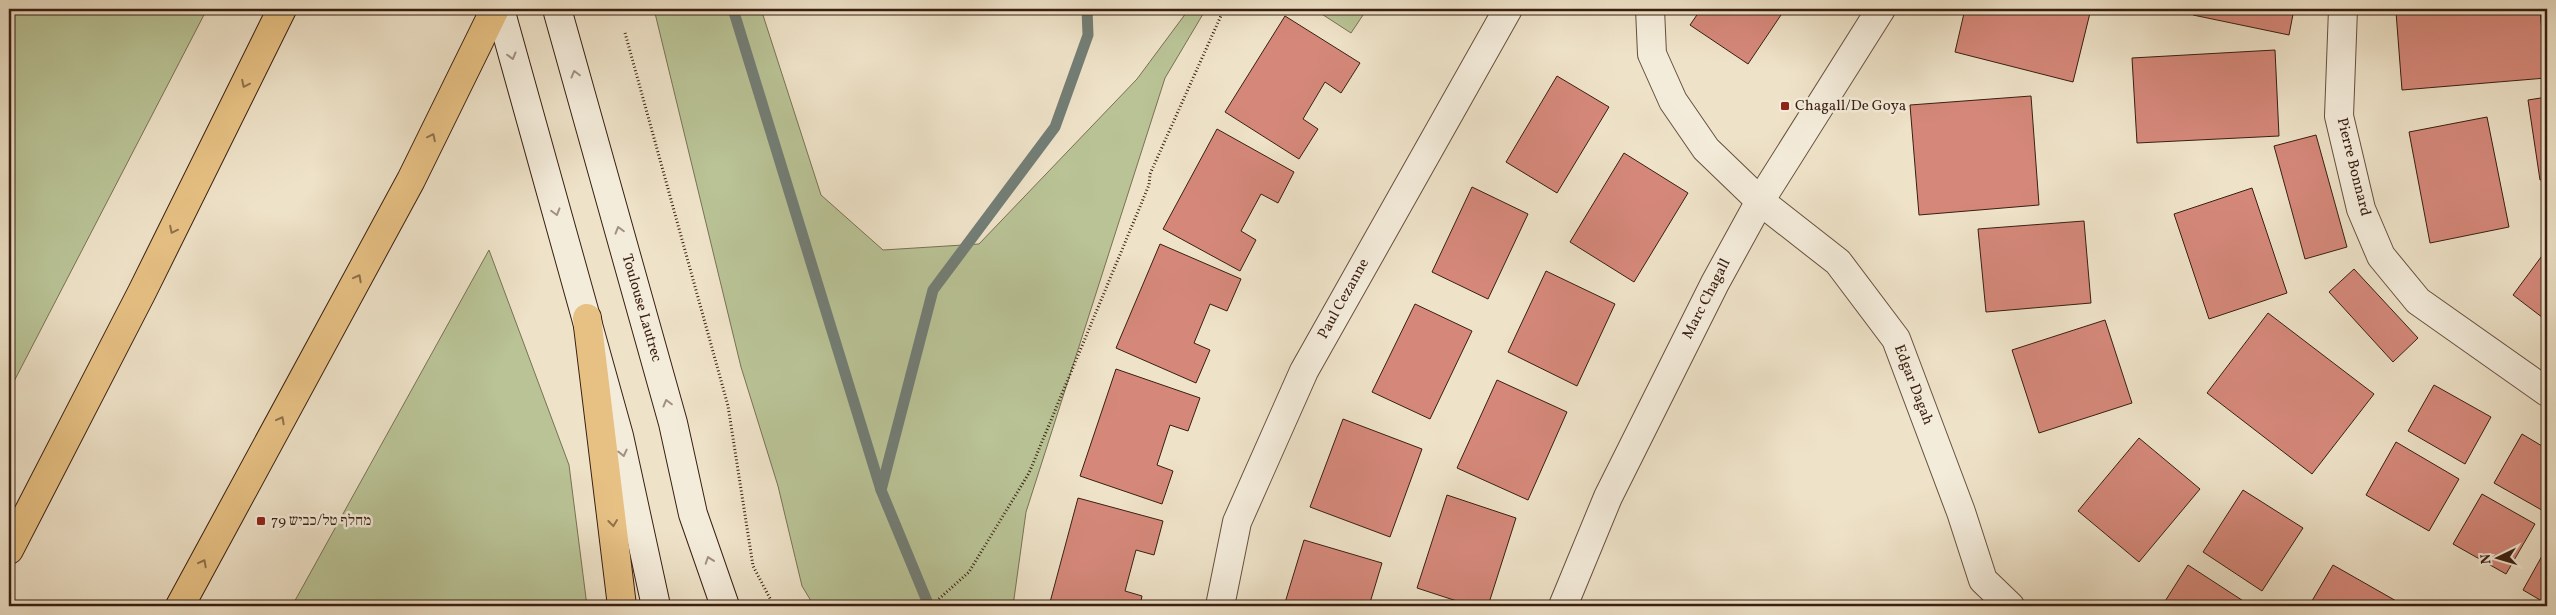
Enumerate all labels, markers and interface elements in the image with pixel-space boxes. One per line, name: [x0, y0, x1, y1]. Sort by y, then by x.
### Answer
one-way arrow: [507, 51, 517, 59]
one-way arrow: [570, 70, 580, 78]
one-way arrow: [240, 79, 251, 88]
place label: Chagall/De Goya: [1795, 96, 1906, 117]
marker: Chagall/De Goya: [1779, 100, 1791, 112]
street label: Pierre Bonnard: [2331, 116, 2375, 218]
one-way arrow: [426, 133, 436, 142]
one-way arrow: [550, 208, 560, 216]
one-way arrow: [169, 224, 179, 233]
one-way arrow: [614, 227, 624, 235]
street label: Toulouse Lautrec: [616, 252, 667, 365]
street label: Paul Cezanne: [1313, 255, 1375, 343]
street label: Marc Chagall: [1678, 255, 1736, 343]
one-way arrow: [352, 274, 362, 283]
street label: Edgar Dagah: [1888, 342, 1938, 428]
one-way arrow: [663, 400, 673, 408]
one-way arrow: [275, 417, 285, 426]
one-way arrow: [617, 449, 628, 458]
place label: מחלף טל/כביש 79: [271, 511, 371, 532]
marker: מחלף טל/כביש 79: [255, 515, 267, 527]
one-way arrow: [607, 519, 617, 527]
north arrow: [2474, 532, 2524, 582]
text: N: [2477, 553, 2496, 565]
one-way arrow: [705, 557, 715, 565]
one-way arrow: [197, 560, 207, 569]

